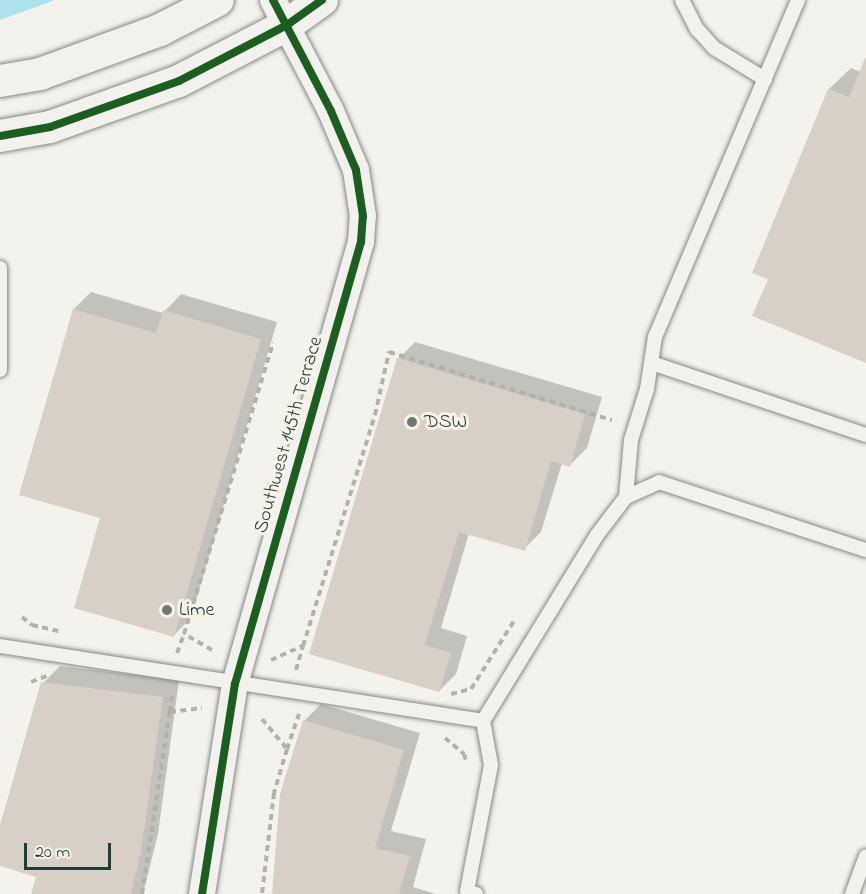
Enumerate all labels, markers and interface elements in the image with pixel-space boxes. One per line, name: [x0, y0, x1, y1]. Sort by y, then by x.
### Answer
street label: Southwest 145th Terrace: [249, 334, 329, 536]
place label: DSW: [424, 410, 467, 434]
marker: DSW: [405, 415, 419, 429]
place label: Lime: [179, 598, 214, 622]
marker: Lime: [160, 603, 174, 617]
scale bar: [27, 831, 114, 869]
text: 20 m: [35, 840, 70, 866]

